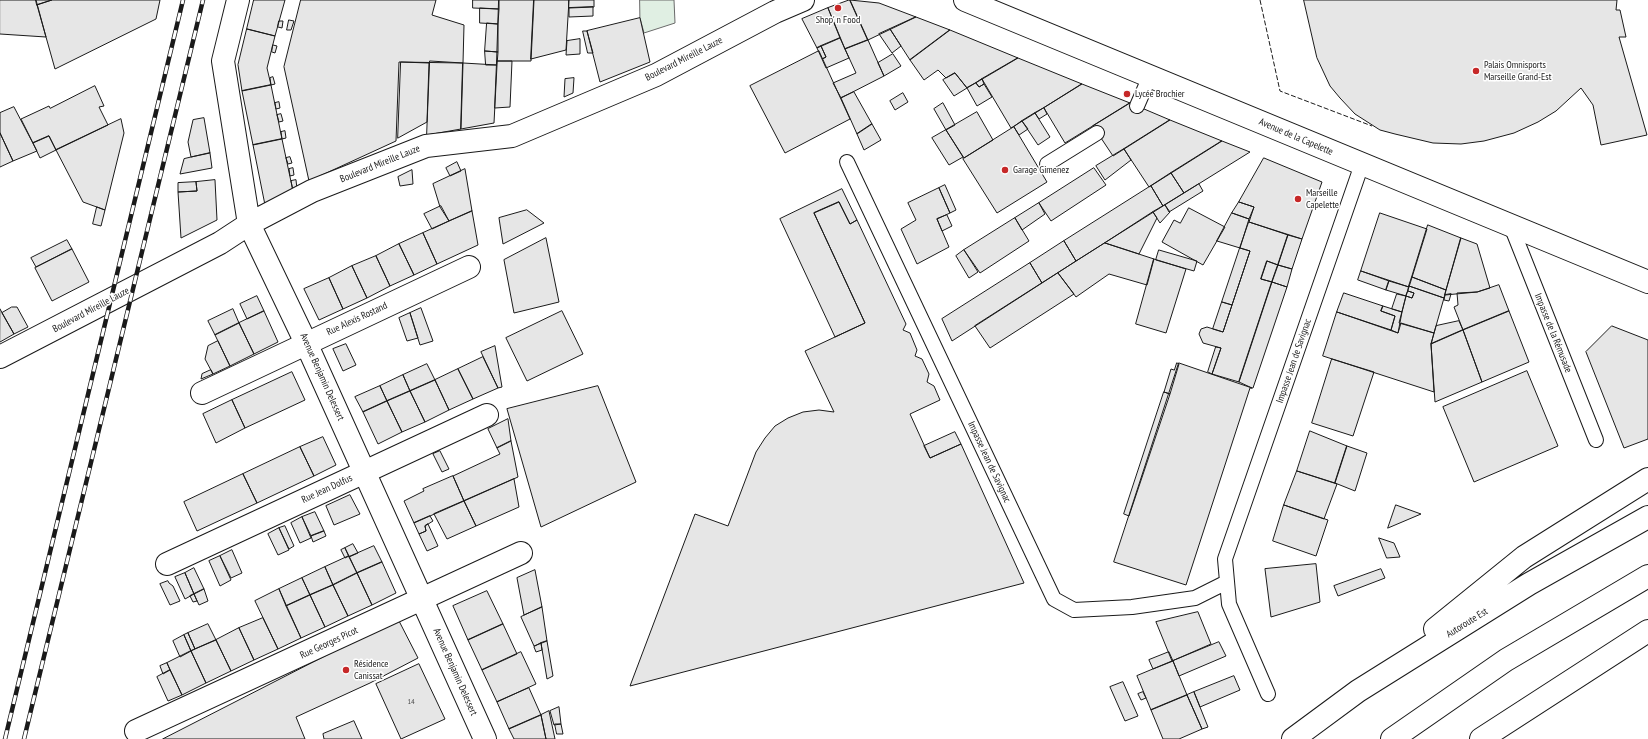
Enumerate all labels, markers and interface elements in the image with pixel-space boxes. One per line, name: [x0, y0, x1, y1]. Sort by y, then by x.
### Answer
marker: Shop' n Food: [833, 3, 843, 13]
place label: Shop' n Food: [816, 14, 860, 26]
street label: Boulevard Mireille Lauze: [643, 34, 725, 84]
place label: Palais Omnisports Marseille Grand-Est: [1484, 59, 1551, 82]
marker: Palais Omnisports Marseille Grand-Est: [1471, 66, 1481, 76]
place label: Lycée Brochier: [1135, 88, 1185, 100]
marker: Lycée Brochier: [1122, 89, 1132, 99]
street label: Avenue de la Capelette: [1257, 116, 1335, 158]
street label: Boulevard Mireille Lauze: [338, 142, 422, 186]
place label: Garage Gimenez: [1013, 164, 1069, 176]
marker: Garage Gimenez: [1000, 165, 1010, 175]
place label: Marseille Capelette: [1306, 187, 1339, 210]
marker: Marseille Capelette: [1293, 194, 1303, 204]
street label: Boulevard Mireille Lauze: [51, 285, 131, 335]
street label: Impasse de la Rémusade: [1532, 292, 1574, 374]
street label: Rue Alexis Rostand: [325, 300, 389, 338]
street label: Impasse Jean de Savignac: [1274, 317, 1314, 405]
street label: Avenue Benjamin Delessert: [297, 331, 347, 423]
street label: Impasse Jean de Savignac: [965, 419, 1013, 505]
street label: Rue Jean Dolfus: [300, 472, 354, 506]
street label: Autoroute Est: [1444, 606, 1490, 640]
street label: Rue Georges Picot: [298, 624, 360, 662]
street label: Avenue Benjamin Delessert: [430, 626, 480, 718]
place label: Résidence Canissat: [354, 658, 388, 682]
marker: Résidence Canissat: [341, 665, 351, 675]
house number: 14: [407, 697, 415, 707]

